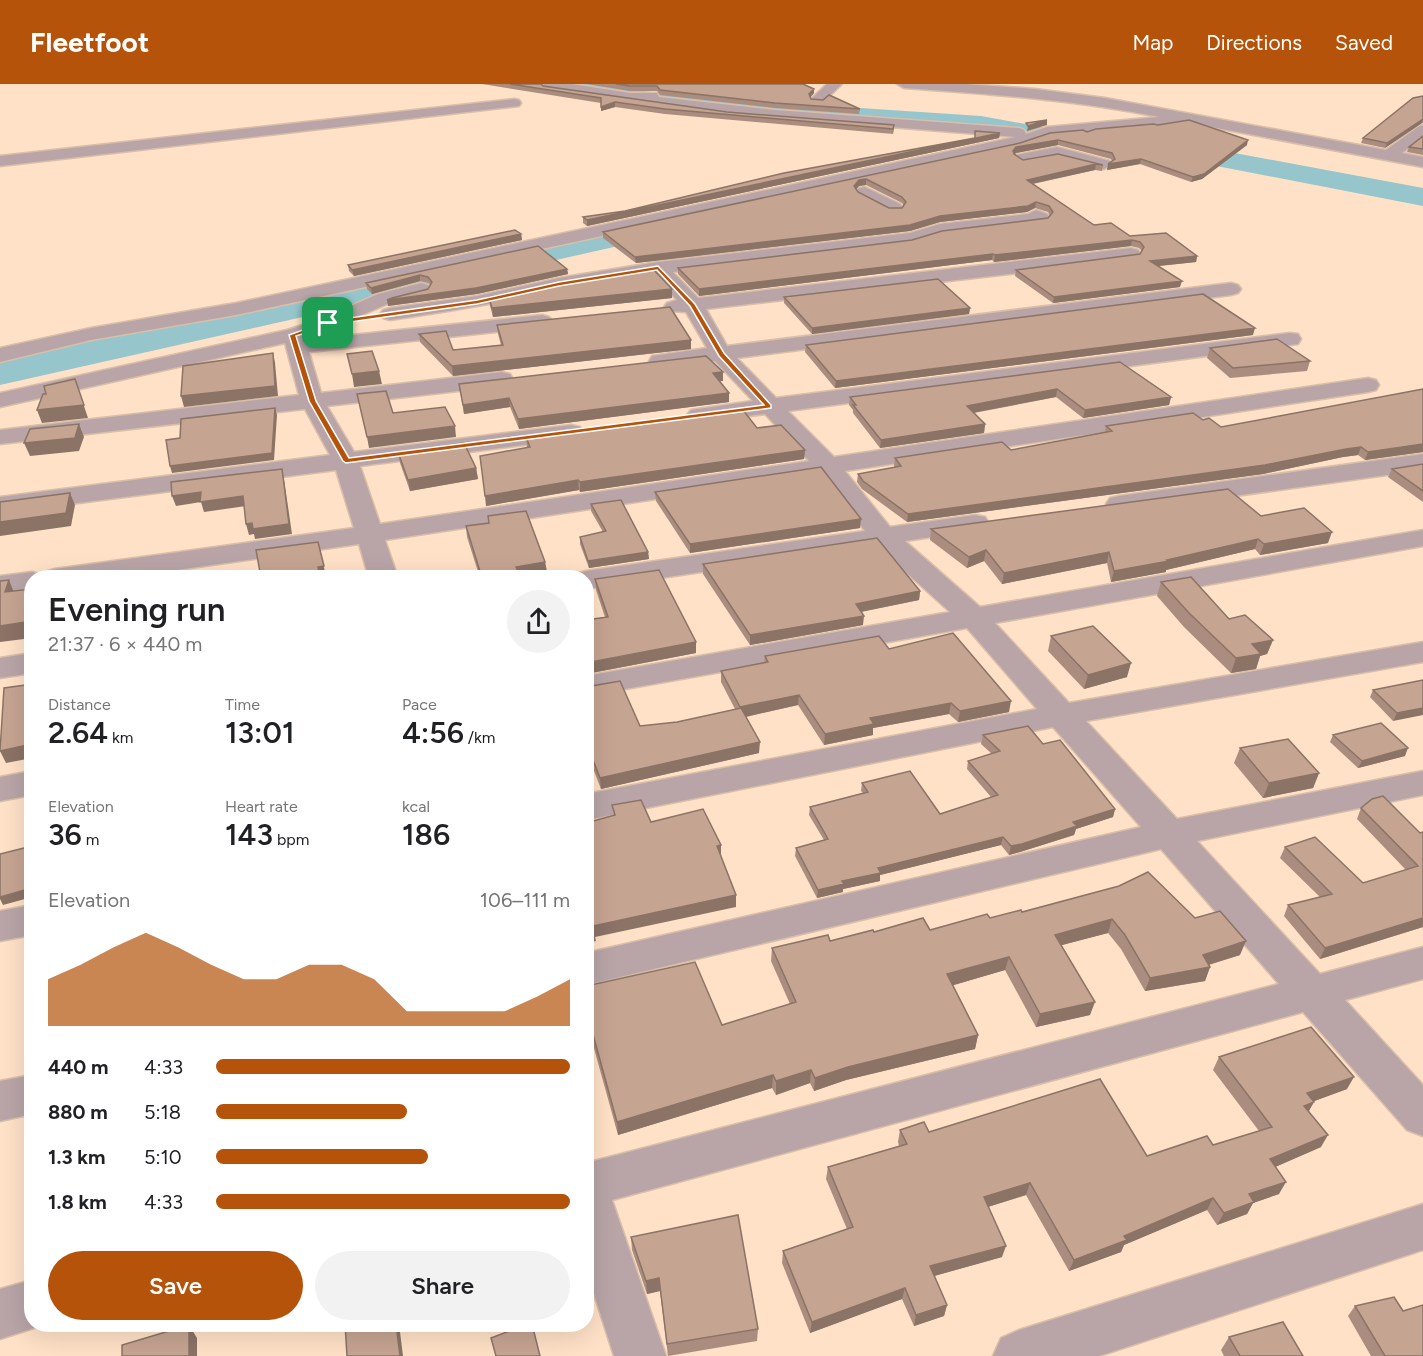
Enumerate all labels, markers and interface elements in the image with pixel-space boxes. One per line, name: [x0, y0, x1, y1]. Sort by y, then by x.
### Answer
text: Fleetfoot: [30, 25, 149, 59]
text: Map: [1132, 30, 1173, 55]
text: Directions: [1206, 30, 1302, 55]
text: Saved: [1335, 30, 1393, 55]
pin: [302, 297, 353, 348]
icon: arrive: [311, 306, 344, 339]
text: Evening run: [48, 590, 225, 629]
button: share: [507, 590, 570, 653]
text: 21:37 · 6 × 440 m: [48, 632, 202, 656]
text: Distance: [48, 695, 111, 714]
text: Time: [225, 695, 260, 714]
text: Pace: [402, 695, 437, 714]
text: 2.64: [48, 714, 108, 751]
text: 13:01: [225, 714, 294, 751]
text: 4:56: [402, 714, 464, 751]
text: km: [108, 728, 133, 747]
text: /km: [464, 728, 495, 747]
text: Elevation: [48, 797, 114, 816]
text: Heart rate: [225, 797, 298, 816]
text: kcal: [402, 797, 430, 816]
text: 36: [48, 816, 82, 853]
text: 143: [225, 816, 273, 853]
text: 186: [402, 816, 450, 853]
text: m: [82, 830, 99, 849]
text: bpm: [273, 830, 309, 849]
text: Elevation: [48, 888, 130, 912]
text: 106–111 m: [480, 888, 570, 912]
text: 440 m: [48, 1055, 108, 1079]
text: 4:33: [144, 1055, 183, 1079]
text: 880 m: [48, 1100, 108, 1124]
text: 5:18: [144, 1100, 181, 1124]
text: 1.3 km: [48, 1145, 105, 1169]
text: 5:10: [144, 1145, 182, 1169]
text: 1.8 km: [48, 1190, 107, 1214]
text: 4:33: [144, 1190, 183, 1214]
button: Save: [48, 1251, 303, 1320]
button: Share: [315, 1251, 570, 1320]

